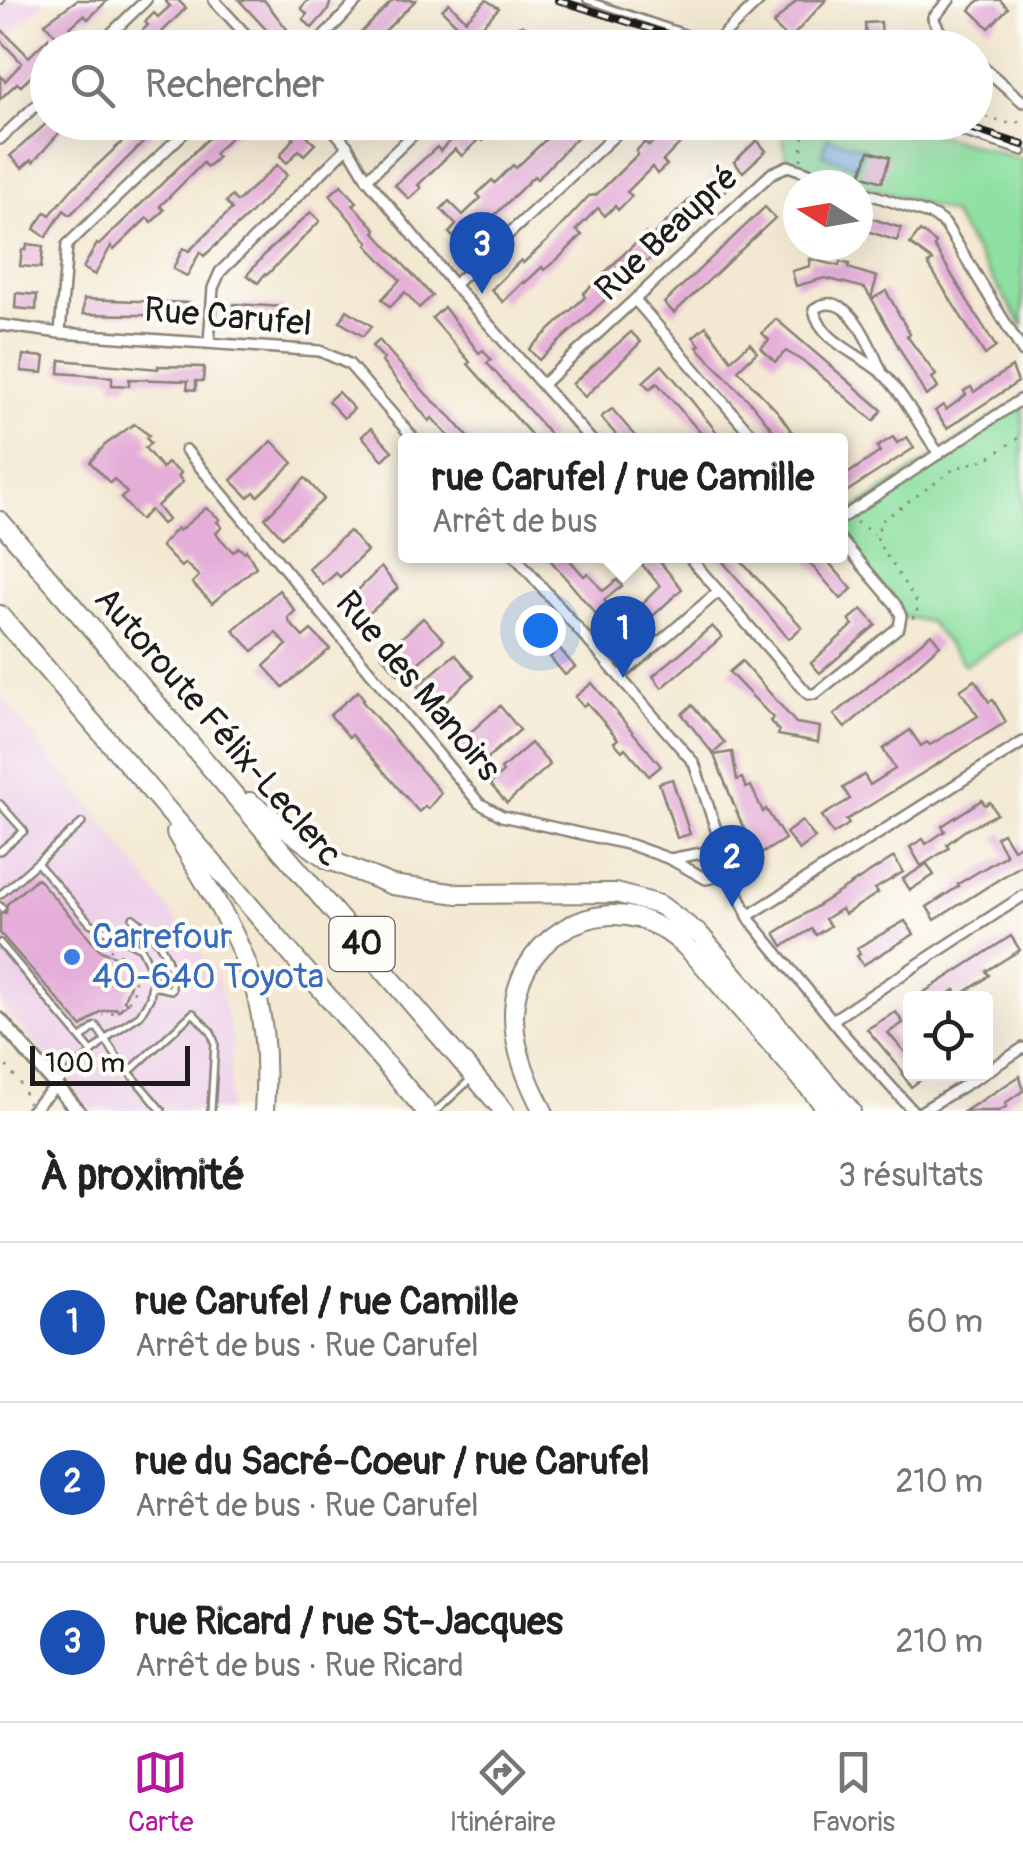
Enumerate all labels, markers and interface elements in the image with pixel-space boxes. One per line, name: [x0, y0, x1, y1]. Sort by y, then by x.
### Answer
search box: [30, 30, 993, 140]
icon: search: [65, 58, 120, 113]
text: Rechercher: [145, 61, 325, 109]
street label: Rue Beaupré: [586, 155, 748, 311]
north arrow: [783, 170, 873, 260]
pin: 3: [450, 212, 514, 294]
street label: Rue Carufel: [142, 288, 314, 346]
popup: [398, 433, 848, 563]
text: rue Carufel / rue Camille: [432, 454, 814, 502]
text: Arrêt de bus: [432, 502, 597, 542]
street label: Autoroute Félix-Leclerc: [85, 578, 351, 876]
street label: Rue des Manoirs: [326, 582, 511, 790]
pin: 1: [590, 596, 656, 678]
your location: [515, 605, 566, 656]
pin: 2: [700, 824, 764, 907]
place label: Carrefour 40-640 Toyota: [92, 915, 324, 999]
road number: 40: [330, 917, 394, 971]
marker: Carrefour 40-640 Toyota: [61, 946, 83, 968]
map controls: [903, 991, 993, 1081]
button: locate: [903, 991, 993, 1081]
scale bar: [30, 1041, 190, 1086]
text: 100 m: [45, 1046, 125, 1081]
text: À proximité: [40, 1150, 245, 1202]
text: 3 résultats: [838, 1156, 983, 1196]
text: rue Carufel / rue Camille: [135, 1278, 518, 1326]
text: 1: [66, 1302, 79, 1342]
text: 60 m: [907, 1302, 983, 1342]
text: Arrêt de bus · Rue Carufel: [135, 1326, 479, 1366]
text: rue du Sacré-Coeur / rue Carufel: [135, 1438, 650, 1486]
text: 2: [64, 1462, 81, 1502]
text: 210 m: [895, 1462, 983, 1502]
text: Arrêt de bus · Rue Carufel: [135, 1486, 479, 1526]
text: rue Ricard / rue St-Jacques: [135, 1598, 563, 1646]
text: 3: [64, 1622, 81, 1662]
text: 210 m: [895, 1622, 983, 1662]
text: Arrêt de bus · Rue Ricard: [135, 1646, 464, 1686]
tab: Carte: [128, 1745, 193, 1840]
tab: Itinéraire: [450, 1745, 555, 1840]
tab: Favoris: [812, 1745, 895, 1840]

